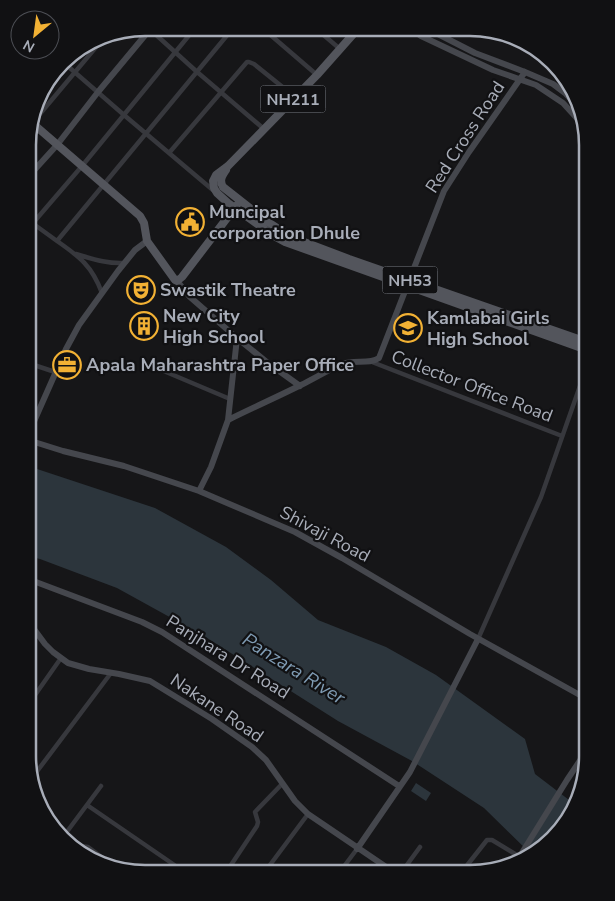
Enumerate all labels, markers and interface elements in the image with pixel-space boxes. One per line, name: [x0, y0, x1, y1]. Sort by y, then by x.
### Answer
north arrow: [10, 10, 60, 60]
text: N: [20, 35, 38, 57]
street label: Red Cross Road: [420, 76, 510, 198]
road number: NH211: [260, 86, 326, 112]
place label: Muncipal corporation Dhule: [209, 200, 360, 245]
public building icon: Muncipal corporation Dhule: [175, 207, 205, 237]
road number: NH53: [382, 266, 438, 294]
theatre icon: Swastik Theatre: [126, 275, 156, 305]
place label: Swastik Theatre: [160, 278, 296, 302]
place label: New City High School: [163, 304, 265, 349]
place label: Kamlabai Girls High School: [427, 306, 550, 351]
building icon: New City High School: [129, 311, 159, 341]
school or university icon: Kamlabai Girls High School: [393, 313, 423, 343]
street label: Collector Office Road: [388, 344, 556, 428]
office icon: Apala Maharashtra Paper Office: [52, 350, 82, 380]
place label: Apala Maharashtra Paper Office: [86, 353, 354, 377]
street label: Shivaji Road: [276, 500, 374, 568]
street label: Panjhara Dr Road: [162, 609, 294, 705]
water label: Panzara River: [237, 627, 351, 711]
street label: Nakane Road: [166, 668, 268, 748]

